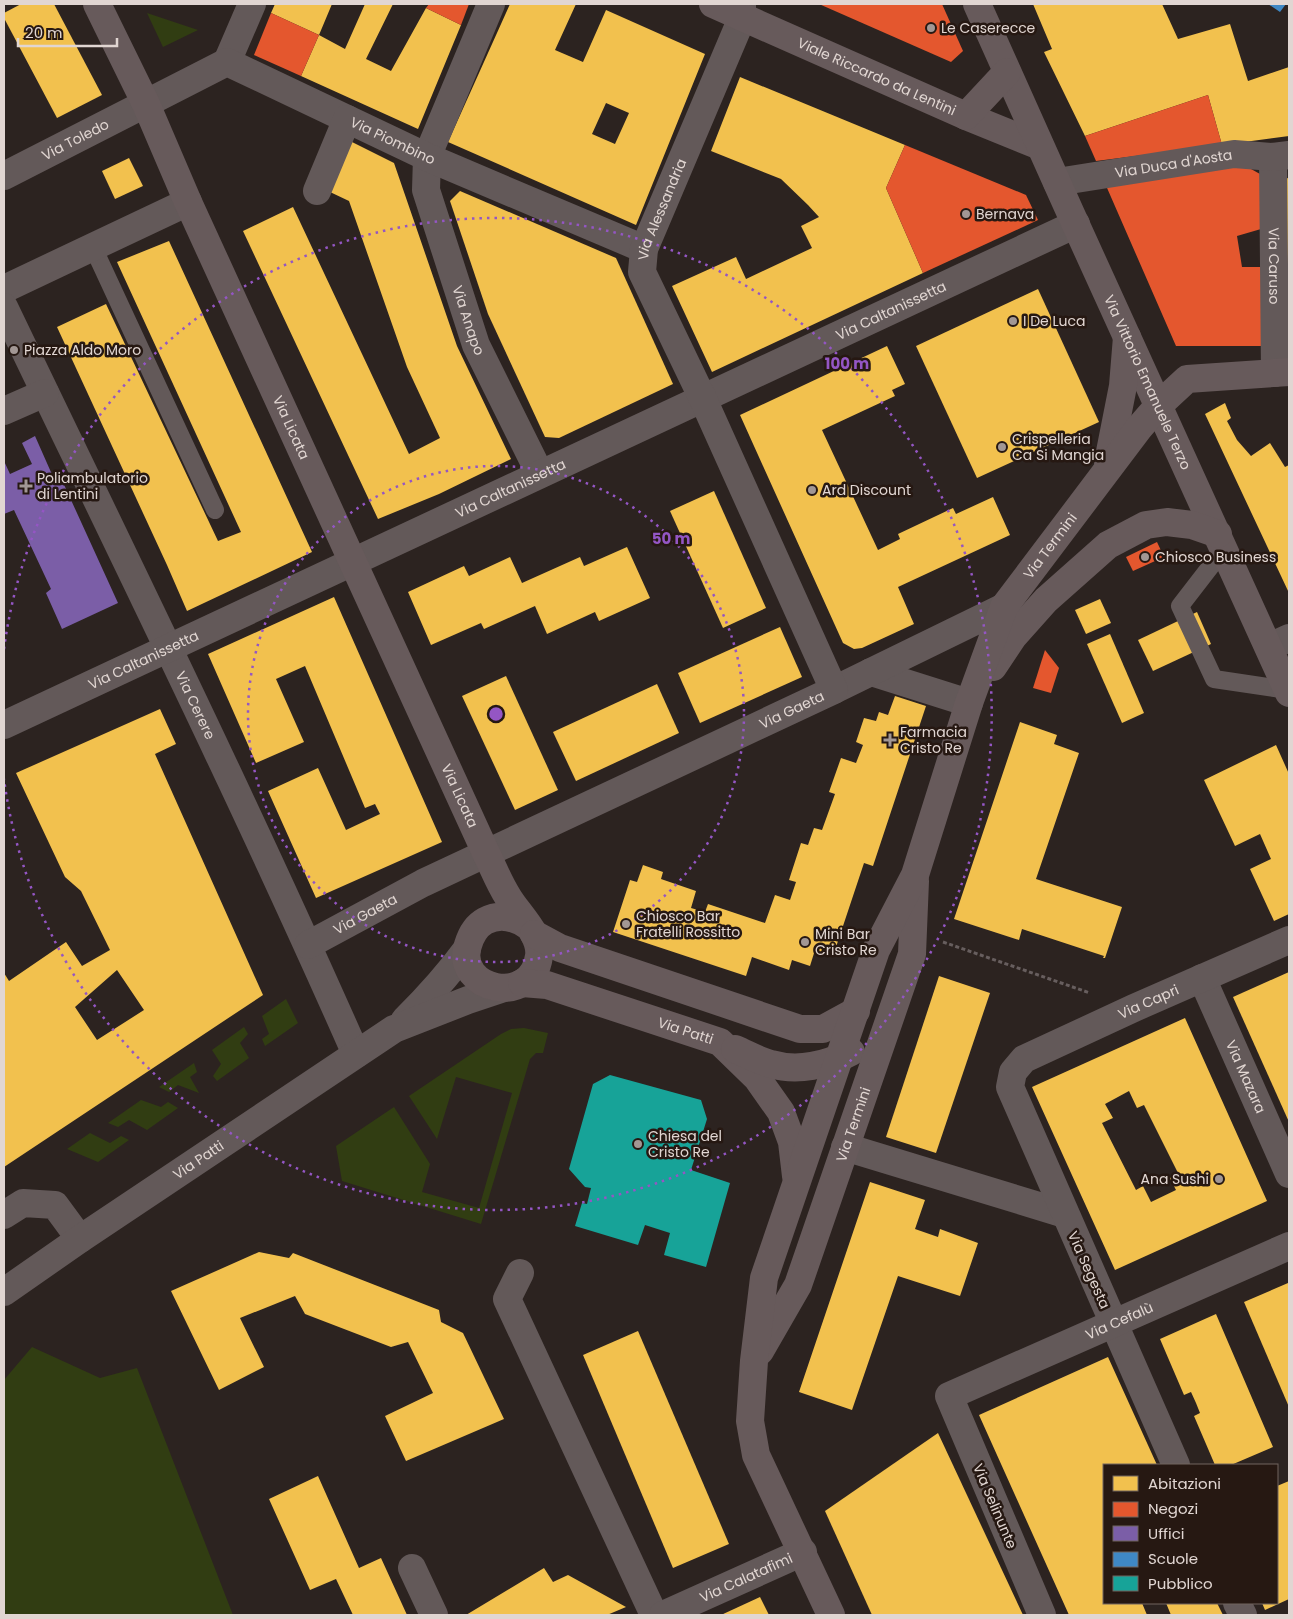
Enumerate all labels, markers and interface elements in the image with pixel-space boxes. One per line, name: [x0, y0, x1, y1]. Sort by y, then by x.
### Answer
scale bar: [18, 15, 116, 47]
place label: Le Caserecce: [941, 18, 1036, 38]
text: 20 m: [25, 22, 63, 43]
marker: Le Caserecce: [925, 22, 937, 34]
street label: Viale Riccardo da Lentini: [794, 33, 959, 120]
street label: Via Piombino: [347, 112, 438, 169]
street label: Via Toledo: [38, 114, 112, 165]
street label: Via Duca d'Aosta: [1113, 144, 1234, 183]
street label: Via Alessandria: [633, 155, 691, 261]
place label: Bernava: [976, 204, 1034, 224]
marker: Bernava: [960, 208, 972, 220]
street label: Via Caruso: [1264, 227, 1284, 305]
street label: Via Caltanissetta: [832, 276, 949, 345]
street label: Via Anapo: [447, 283, 490, 359]
street label: Via Vittorio Emanuele Terzo: [1099, 292, 1196, 473]
place label: I De Luca: [1023, 311, 1085, 331]
marker: I De Luca: [1007, 315, 1019, 327]
place label: Piazza Aldo Moro: [24, 340, 141, 360]
marker: Piazza Aldo Moro: [8, 344, 20, 356]
text: 100 m: [825, 353, 869, 374]
street label: Via Licata: [268, 392, 315, 463]
place label: Crispelleria Ca Si Mangia: [1012, 429, 1104, 465]
marker: Crispelleria Ca Si Mangia: [996, 441, 1008, 453]
street label: Via Caltanissetta: [452, 454, 569, 523]
place label: Poliambulatorio di Lentini: [37, 468, 148, 504]
marker: Poliambulatorio di Lentini: [19, 479, 33, 493]
place label: Ard Discount: [822, 480, 911, 500]
marker: Ard Discount: [806, 484, 818, 496]
street label: Via Termini: [1019, 509, 1081, 583]
text: 50 m: [652, 528, 690, 549]
place label: Chiosco Business: [1155, 547, 1276, 567]
marker: Chiosco Business: [1139, 551, 1151, 563]
street label: Via Caltanissetta: [85, 625, 202, 694]
street label: Via Cerere: [171, 668, 220, 743]
street label: Via Gaeta: [756, 686, 828, 734]
centre of rings: [487, 705, 505, 723]
place label: Farmacia Cristo Re: [900, 722, 967, 758]
marker: Farmacia Cristo Re: [884, 734, 896, 746]
street label: Via Licata: [437, 761, 483, 831]
street label: Via Gaeta: [330, 889, 401, 940]
place label: Chiosco Bar Fratelli Rossitto: [636, 906, 740, 942]
marker: Chiosco Bar Fratelli Rossitto: [620, 918, 632, 930]
place label: Mini Bar Cristo Re: [815, 924, 877, 960]
marker: Mini Bar Cristo Re: [799, 936, 811, 948]
street label: Via Capri: [1115, 980, 1182, 1024]
street label: Via Patti: [655, 1012, 716, 1049]
street label: Via Mazara: [1221, 1037, 1271, 1117]
street label: Via Termini: [831, 1084, 875, 1165]
place label: Chiesa del Cristo Re: [648, 1126, 722, 1162]
street label: Via Patti: [169, 1136, 228, 1184]
marker: Chiesa del Cristo Re: [632, 1138, 644, 1150]
place label: Ana Sushi: [1141, 1169, 1209, 1189]
marker: Ana Sushi: [1213, 1173, 1225, 1185]
street label: Via Segesta: [1063, 1228, 1115, 1312]
street label: Via Cefalù: [1082, 1297, 1156, 1345]
street label: Via Selinunte: [968, 1460, 1022, 1552]
legend: [1103, 1464, 1278, 1604]
text: Abitazioni: [1148, 1473, 1221, 1494]
text: Negozi: [1148, 1498, 1198, 1519]
text: Uffici: [1148, 1523, 1184, 1544]
street label: Via Calatafimi: [696, 1548, 796, 1607]
text: Scuole: [1148, 1548, 1198, 1569]
text: Pubblico: [1148, 1573, 1213, 1594]

